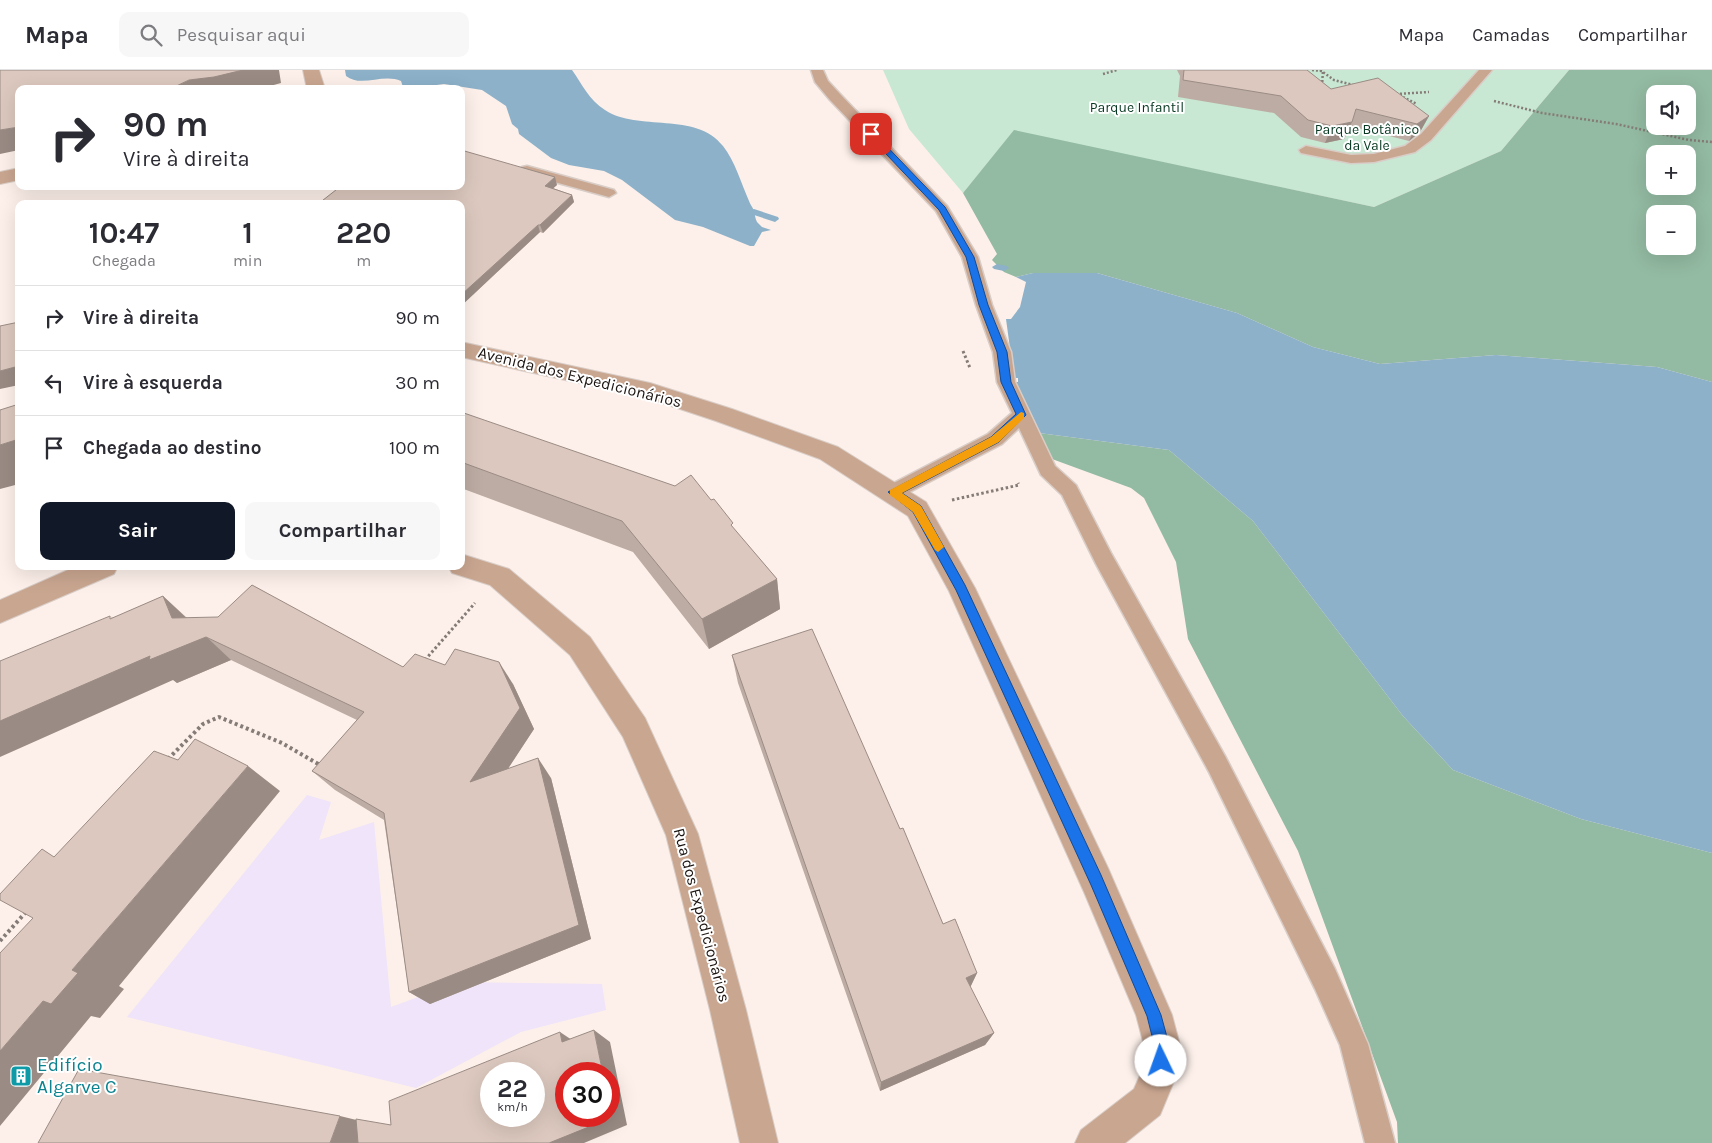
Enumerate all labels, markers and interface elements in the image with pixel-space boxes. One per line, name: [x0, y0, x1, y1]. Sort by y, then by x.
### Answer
search box: [119, 12, 469, 57]
text: Mapa: [25, 21, 89, 49]
icon: search: [137, 21, 165, 49]
text: Pesquisar aqui: [177, 24, 306, 46]
text: Mapa: [1399, 24, 1444, 46]
text: Camadas: [1472, 24, 1550, 46]
text: Compartilhar: [1578, 24, 1687, 46]
map controls: [1646, 85, 1696, 255]
button: sound: [1646, 85, 1696, 135]
park label: Parque Infantil: [1090, 99, 1184, 116]
text: 90 m: [123, 104, 209, 145]
icon: right: [40, 105, 105, 170]
pin: [850, 113, 892, 155]
icon: arrive: [857, 120, 885, 148]
park label: Parque Botânico da Vale: [1315, 121, 1419, 154]
button: +: [1646, 145, 1696, 195]
text: Vire à direita: [123, 146, 250, 172]
button: −: [1646, 205, 1696, 255]
text: 10:47: [89, 215, 159, 251]
text: 1: [242, 215, 253, 251]
text: 220: [336, 215, 391, 251]
text: Chegada: [92, 251, 156, 270]
text: min: [233, 251, 262, 270]
text: m: [356, 251, 371, 270]
icon: right: [40, 304, 68, 332]
text: Vire à direita: [83, 307, 199, 329]
text: 90 m: [395, 307, 440, 329]
street label: Avenida dos Expedicionários: [476, 343, 684, 411]
icon: left: [40, 369, 68, 397]
text: Vire à esquerda: [83, 372, 223, 394]
text: 30 m: [395, 372, 440, 394]
icon: arrive: [40, 434, 68, 462]
text: Chegada ao destino: [83, 437, 261, 459]
text: 100 m: [389, 437, 440, 459]
button: Sair: [40, 502, 235, 560]
button: Compartilhar: [245, 502, 440, 560]
street label: Rua dos Expedicionários: [670, 826, 734, 1004]
position arrow: [1134, 1034, 1186, 1086]
place label: Edifício Algarve C: [37, 1054, 117, 1098]
speed limit sign: 30: [555, 1062, 620, 1127]
building icon: Edifício Algarve C: [9, 1064, 33, 1088]
text: 22: [497, 1074, 528, 1103]
text: km/h: [497, 1100, 528, 1114]

